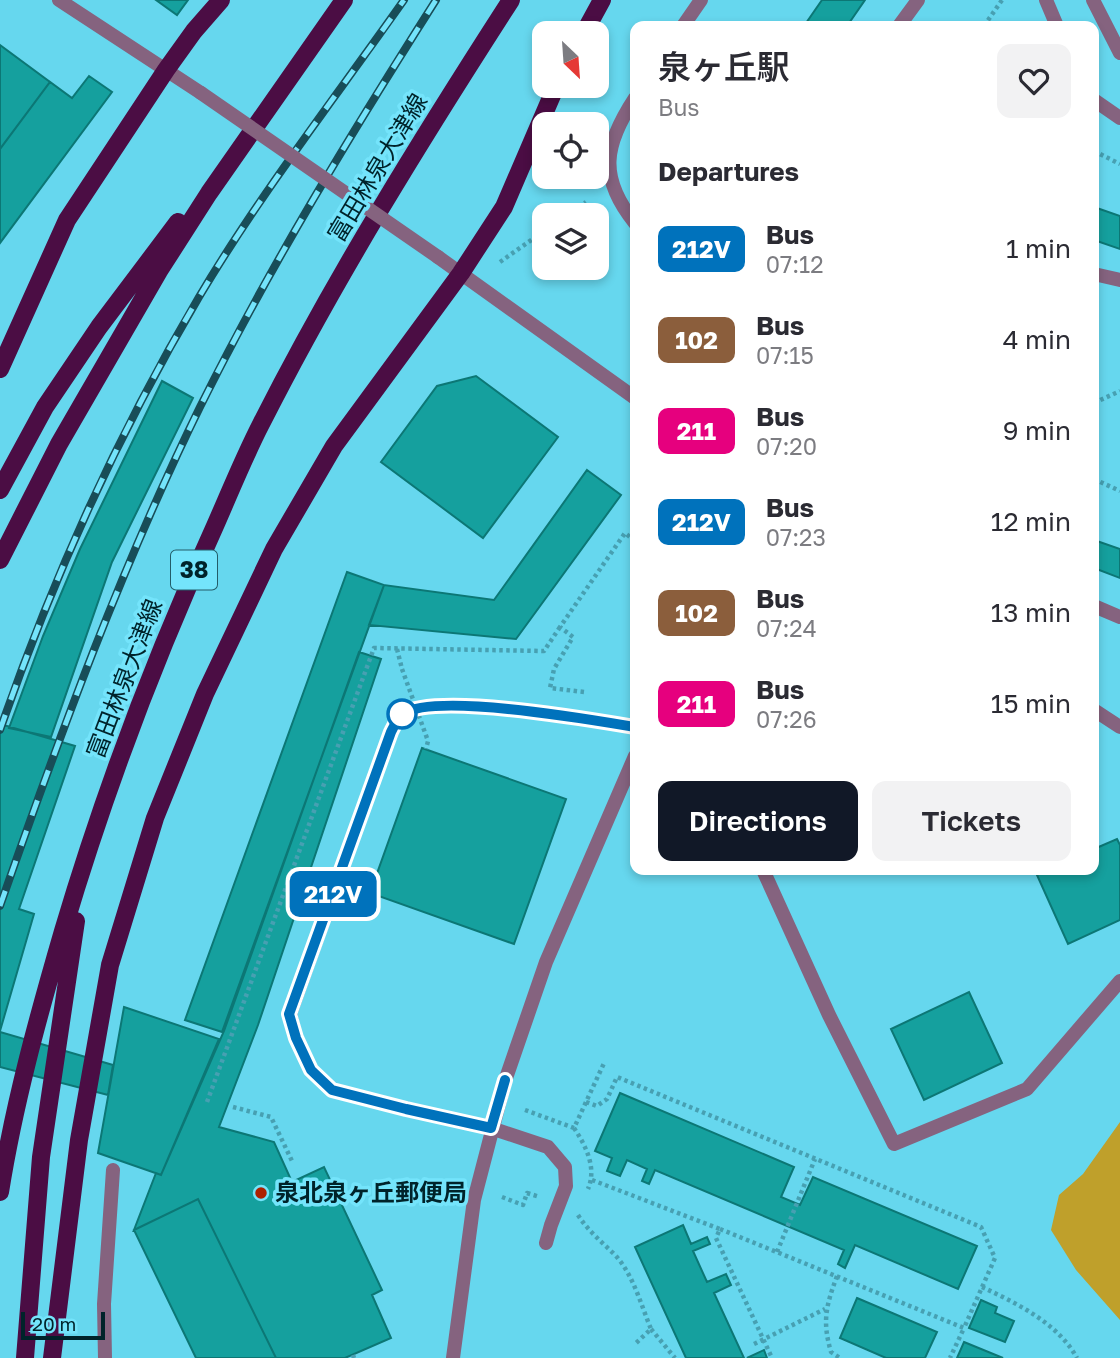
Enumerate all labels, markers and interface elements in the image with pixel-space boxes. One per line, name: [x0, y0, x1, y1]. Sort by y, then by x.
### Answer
north arrow: [532, 21, 609, 98]
map controls: [532, 21, 609, 280]
button: heart: [997, 44, 1071, 118]
text: 泉ヶ丘駅: [658, 47, 790, 86]
street label: 富田林泉大津線: [321, 88, 432, 247]
text: Bus: [658, 93, 700, 121]
button: locate: [532, 112, 609, 189]
text: Departures: [658, 156, 799, 187]
button: layers: [532, 203, 609, 280]
text: Bus: [766, 219, 814, 250]
text: 1 min: [1006, 233, 1071, 264]
text: 212V: [672, 234, 731, 263]
text: 07:12: [766, 250, 824, 278]
text: Bus: [756, 310, 804, 341]
text: 4 min: [1003, 324, 1071, 355]
text: 102: [675, 325, 718, 354]
text: 07:15: [756, 341, 814, 369]
text: Bus: [756, 401, 804, 432]
text: 9 min: [1003, 415, 1071, 446]
text: 211: [677, 416, 716, 445]
text: 07:20: [756, 432, 817, 460]
text: Bus: [766, 492, 814, 523]
text: 12 min: [991, 506, 1071, 537]
text: 212V: [672, 507, 731, 536]
text: 07:23: [766, 523, 826, 551]
road number: 38: [171, 550, 217, 590]
text: Bus: [756, 583, 804, 614]
street label: 富田林泉大津線: [80, 595, 167, 762]
text: 13 min: [991, 597, 1071, 628]
text: 102: [675, 598, 718, 627]
text: 07:24: [756, 614, 817, 642]
text: Bus: [756, 674, 804, 705]
text: 15 min: [991, 688, 1071, 719]
text: 211: [677, 689, 716, 718]
unlabelled marker: [387, 699, 417, 729]
text: 07:26: [756, 705, 817, 733]
button: Directions: [658, 781, 858, 861]
button: Tickets: [872, 781, 1071, 861]
line badge: 212V: [284, 871, 382, 917]
text: 212V: [304, 879, 362, 908]
place label: 泉北泉ヶ丘郵便局: [275, 1177, 467, 1206]
marker: 泉北泉ヶ丘郵便局: [253, 1185, 269, 1201]
scale bar: [21, 1309, 105, 1341]
text: 20 m: [32, 1312, 76, 1335]

